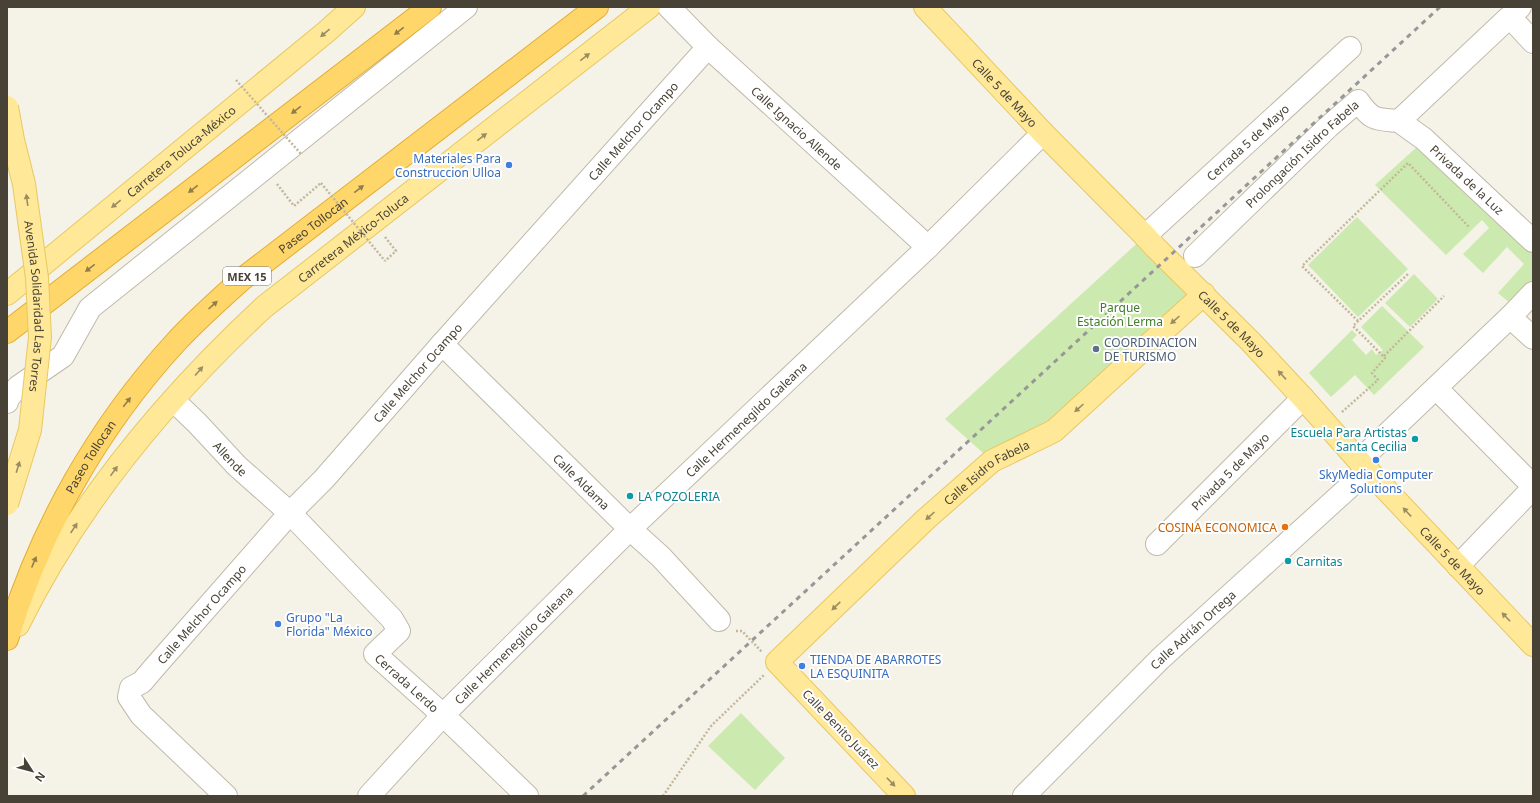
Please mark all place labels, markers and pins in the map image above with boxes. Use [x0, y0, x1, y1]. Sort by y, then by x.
place label: Materiales Para Construccion Ulloa [395, 150, 501, 181]
marker: Materiales Para Construccion Ulloa [504, 160, 514, 170]
place label: COORDINACION DE TURISMO [1104, 334, 1197, 365]
marker: COORDINACION DE TURISMO [1091, 344, 1101, 354]
place label: Escuela Para Artistas Santa Cecilia [1291, 424, 1407, 455]
marker: Escuela Para Artistas Santa Cecilia [1410, 434, 1420, 444]
marker: SkyMedia Computer Solutions [1371, 455, 1381, 465]
place label: SkyMedia Computer Solutions [1319, 466, 1433, 497]
place label: LA POZOLERIA [638, 488, 720, 505]
marker: LA POZOLERIA [625, 491, 635, 501]
place label: COSINA ECONOMICA [1158, 519, 1277, 536]
marker: COSINA ECONOMICA [1280, 522, 1290, 532]
place label: Carnitas [1296, 553, 1343, 570]
marker: Carnitas [1283, 556, 1293, 566]
place label: Grupo "La Florida" México [286, 609, 373, 640]
marker: Grupo "La Florida" México [273, 619, 283, 629]
place label: TIENDA DE ABARROTES LA ESQUINITA [810, 651, 942, 682]
marker: TIENDA DE ABARROTES LA ESQUINITA [797, 661, 807, 671]

